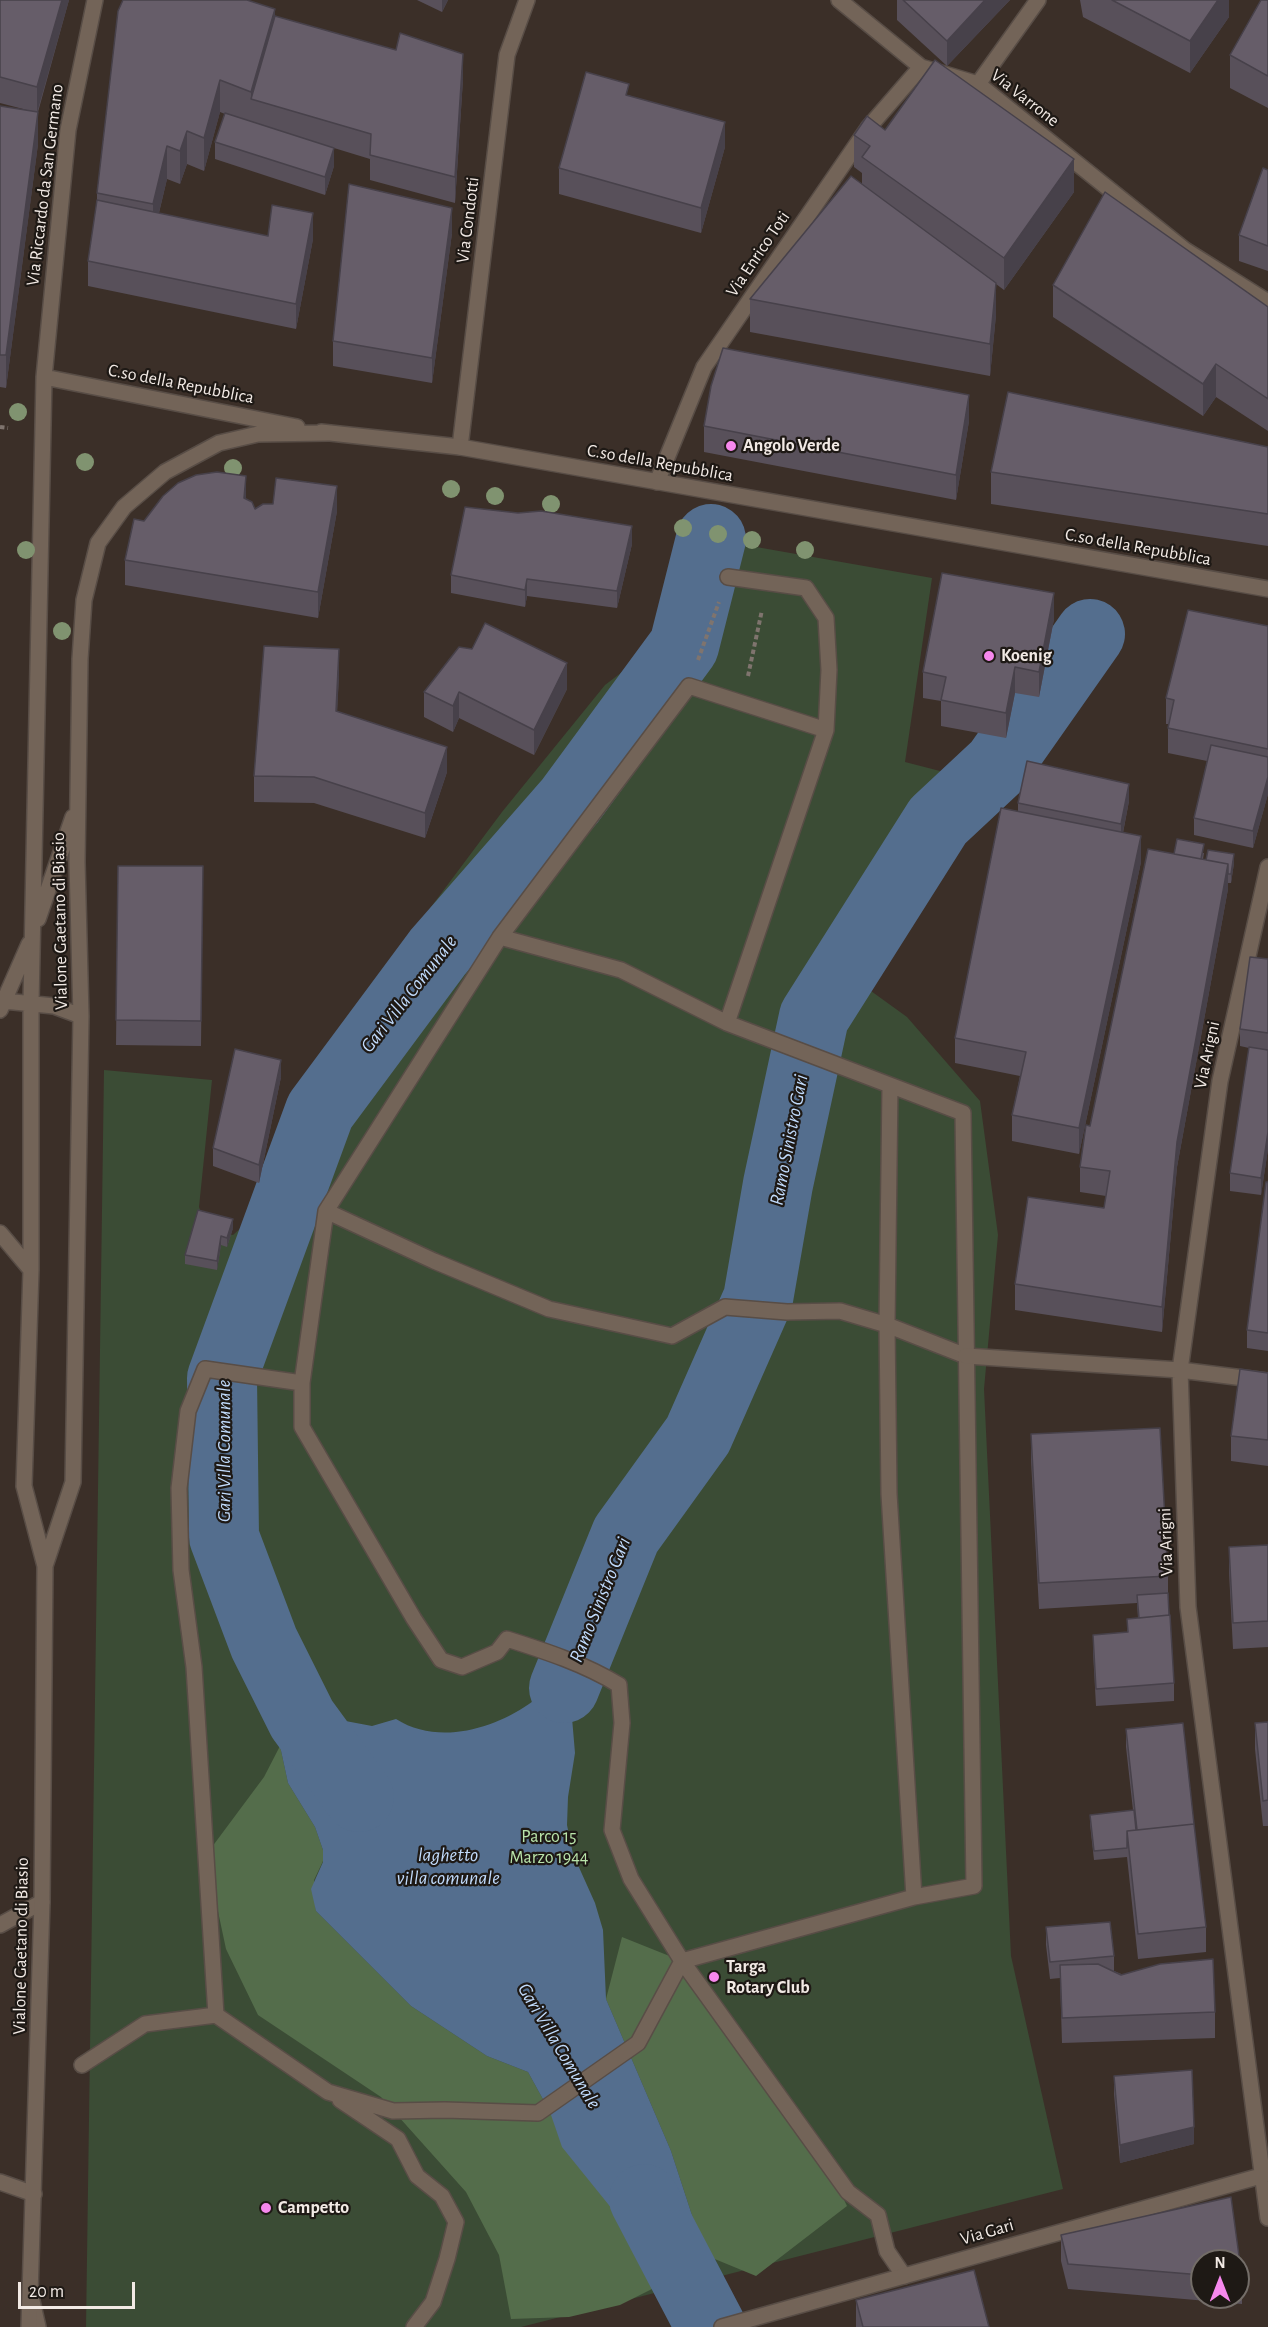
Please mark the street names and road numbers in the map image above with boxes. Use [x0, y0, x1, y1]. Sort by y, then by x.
street label: Via Varrone [986, 65, 1064, 131]
street label: Via Riccardo da San Germano [22, 83, 68, 287]
street label: Via Condotti [452, 176, 484, 264]
street label: Via Enrico Toti [721, 207, 795, 301]
street label: C.so della Repubblica [106, 359, 256, 409]
street label: C.so della Repubblica [585, 440, 735, 486]
street label: C.so della Repubblica [1063, 524, 1213, 570]
street label: Vialone Gaetano di Biasio [48, 832, 72, 1010]
street label: Via Arigni [1189, 1019, 1225, 1091]
street label: Via Arigni [1154, 1507, 1178, 1577]
street label: Vialone Gaetano di Biasio [9, 1857, 33, 2035]
street label: Via Gari [958, 2214, 1016, 2250]

